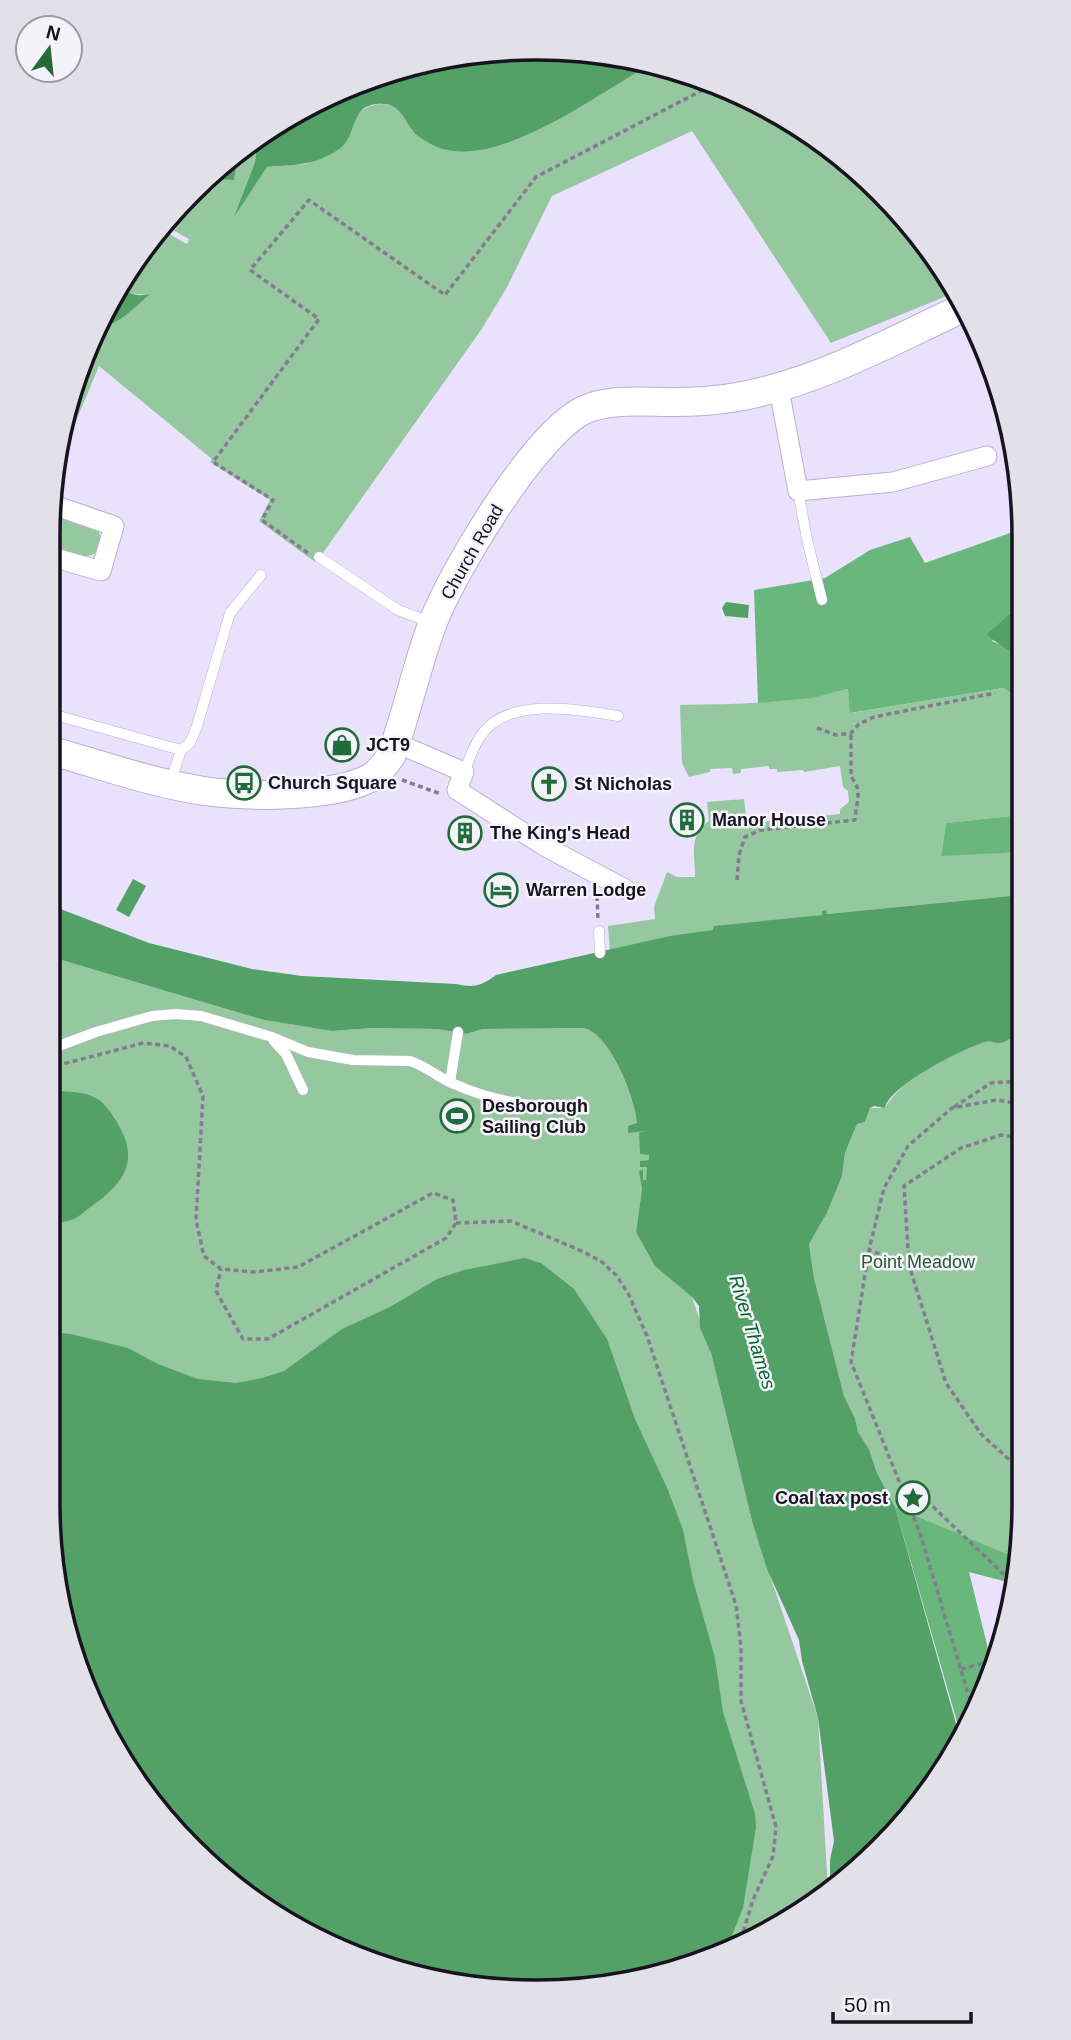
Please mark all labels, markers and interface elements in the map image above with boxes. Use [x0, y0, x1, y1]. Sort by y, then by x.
north arrow [14, 14, 84, 84]
text: N [44, 21, 63, 45]
street label: Church Road [437, 501, 507, 603]
shop icon: JCT9 [323, 726, 361, 764]
place label: JCT9 [366, 735, 410, 755]
bus stop icon: Church Square [225, 764, 263, 802]
church icon: St Nicholas [530, 765, 568, 803]
place label: Church Square [268, 773, 397, 793]
place label: St Nicholas [574, 774, 672, 794]
building icon: Manor House [668, 801, 706, 839]
place label: Manor House [712, 810, 826, 830]
building icon: The King's Head [446, 814, 484, 852]
place label: The King's Head [490, 823, 630, 843]
hotel icon: Warren Lodge [482, 871, 520, 909]
place label: Warren Lodge [526, 880, 646, 900]
place label: Desborough Sailing Club [482, 1096, 588, 1137]
sports icon: Desborough Sailing Club [438, 1097, 476, 1135]
park label: Point Meadow [861, 1252, 976, 1272]
water label: River Thames [725, 1273, 780, 1392]
place icon: Coal tax post [894, 1479, 932, 1517]
place label: Coal tax post [775, 1488, 888, 1508]
scale bar [833, 1980, 971, 2024]
text: 50 m [844, 1993, 891, 2016]

